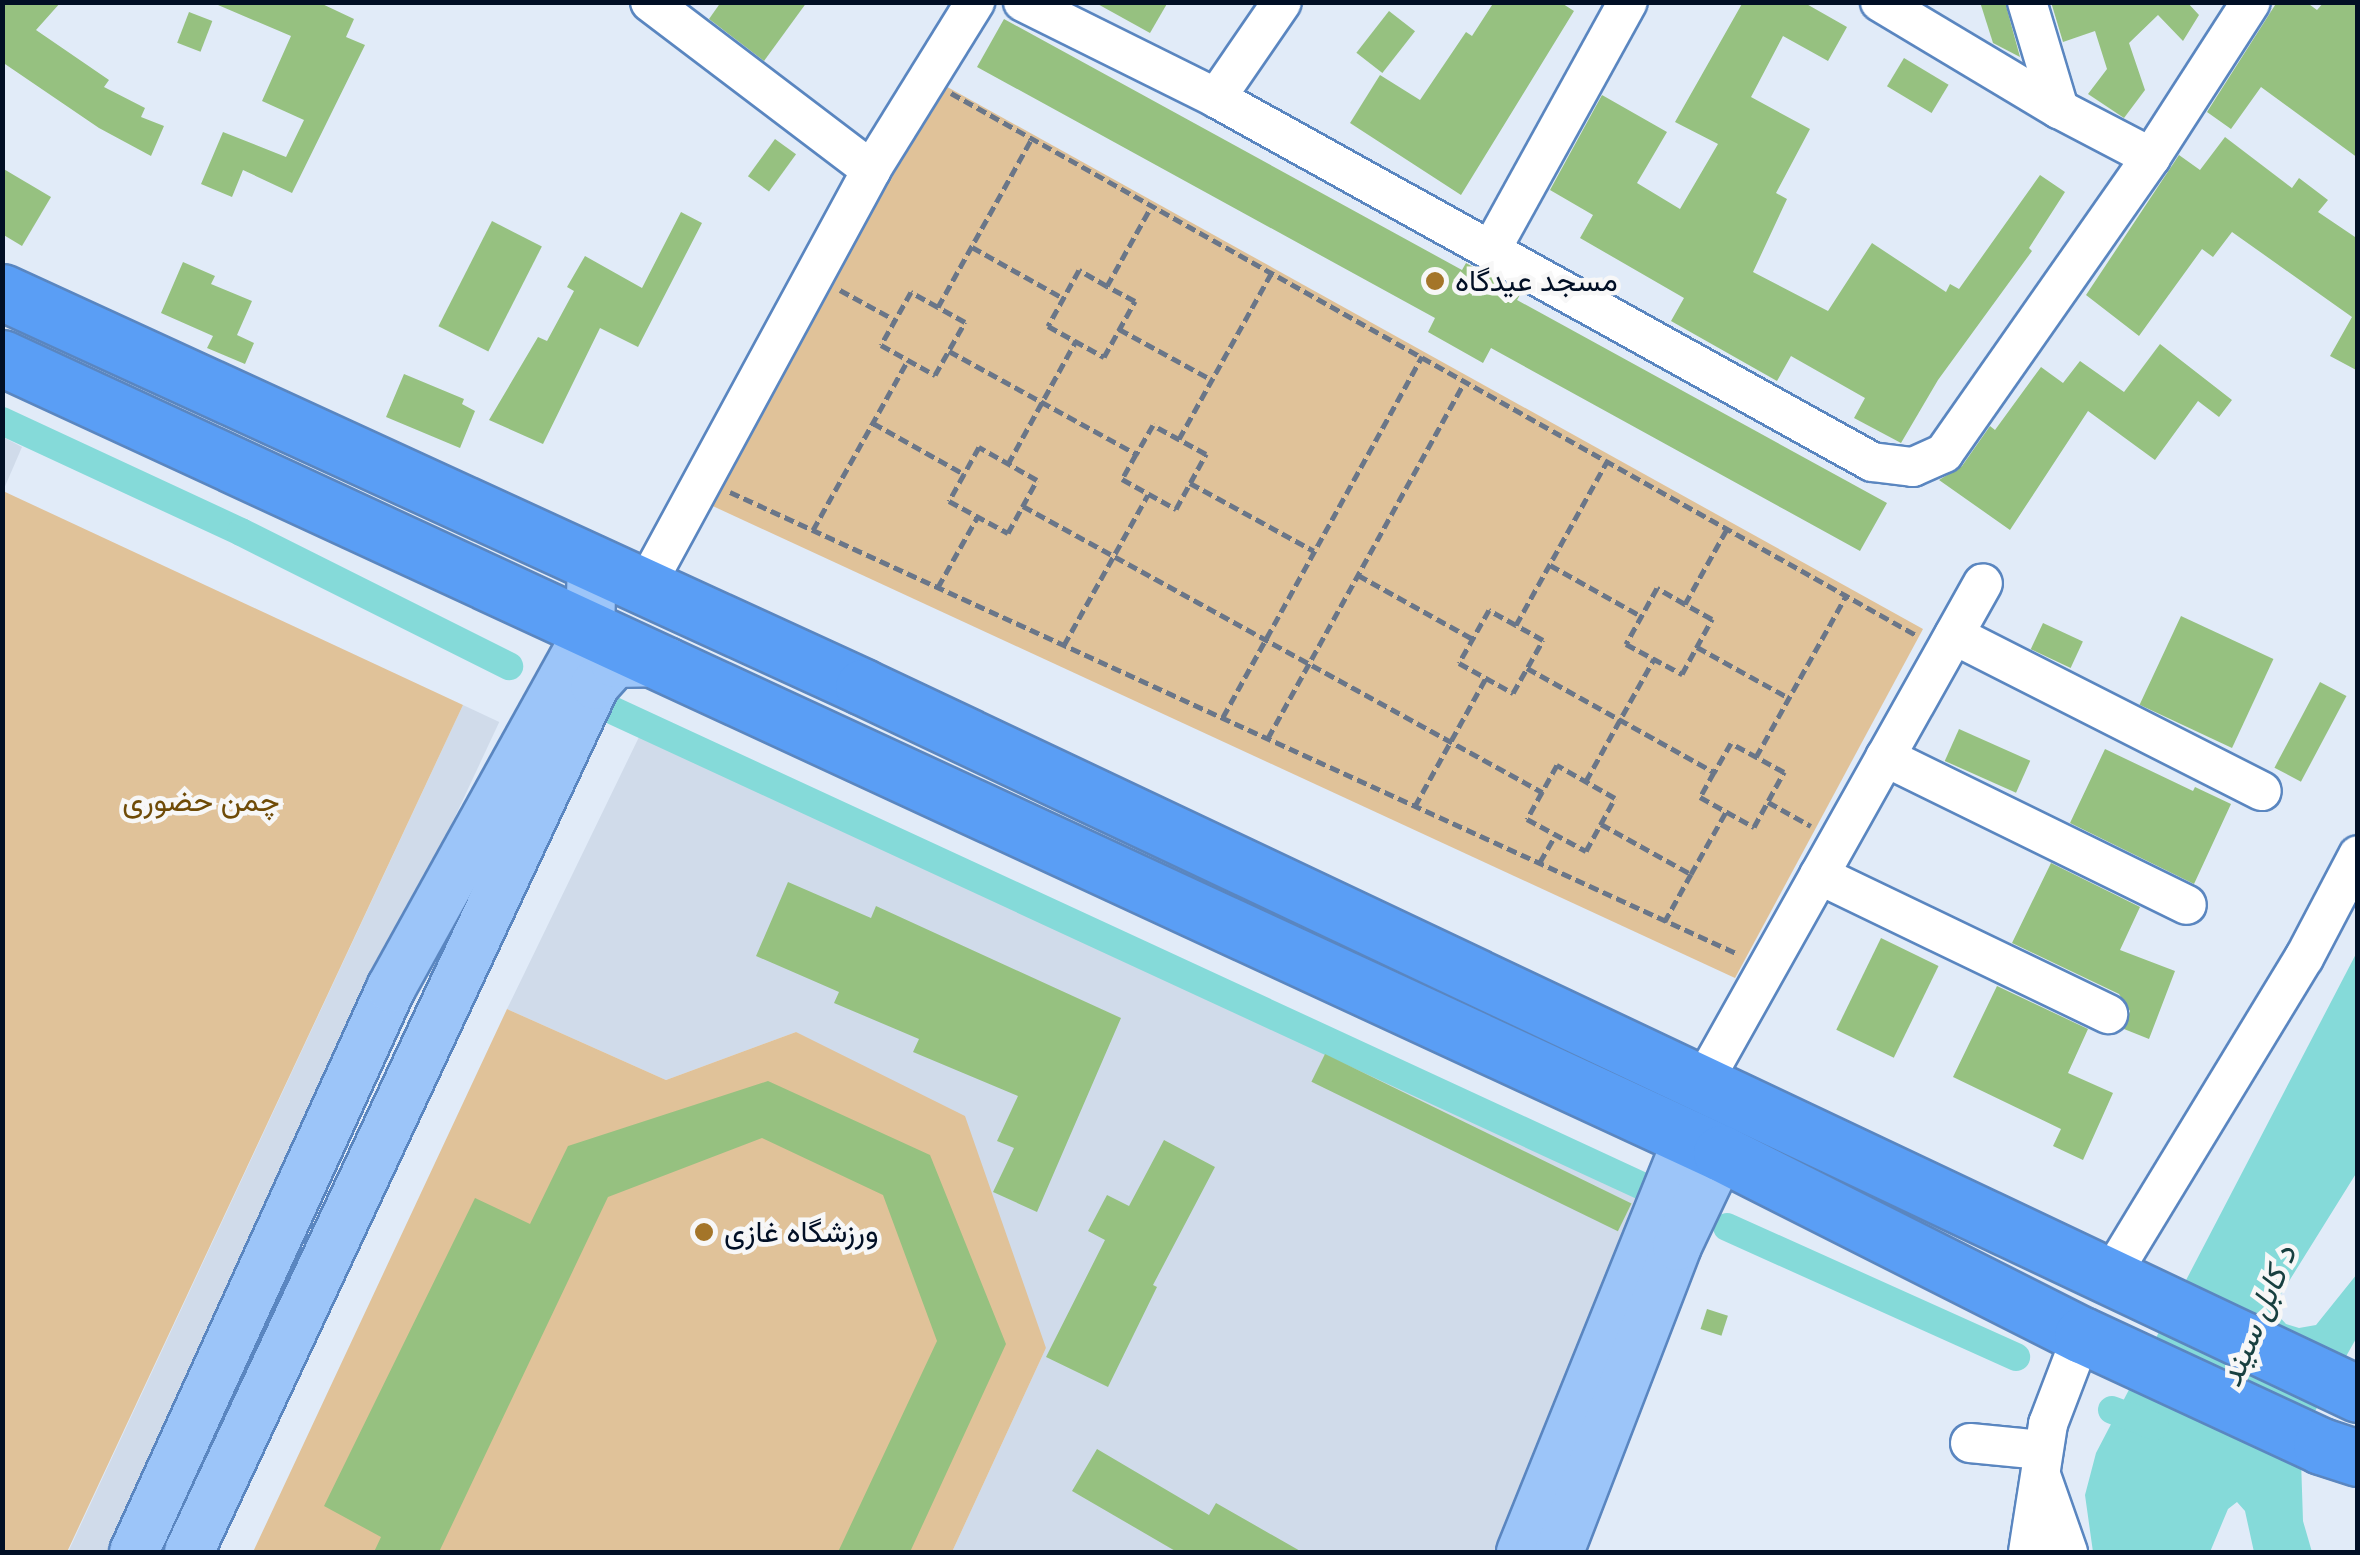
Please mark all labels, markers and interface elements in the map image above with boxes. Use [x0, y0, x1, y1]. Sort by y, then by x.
place label: مسجد عیدگاه [1455, 263, 1618, 299]
marker: مسجد عیدگاه [1424, 270, 1446, 292]
park label: چمن حضوری [122, 783, 280, 819]
place label: ورزشگاه غازی [724, 1214, 878, 1250]
marker: ورزشگاه غازی [693, 1221, 715, 1243]
water label: د کابل سيند [2211, 1240, 2305, 1392]

